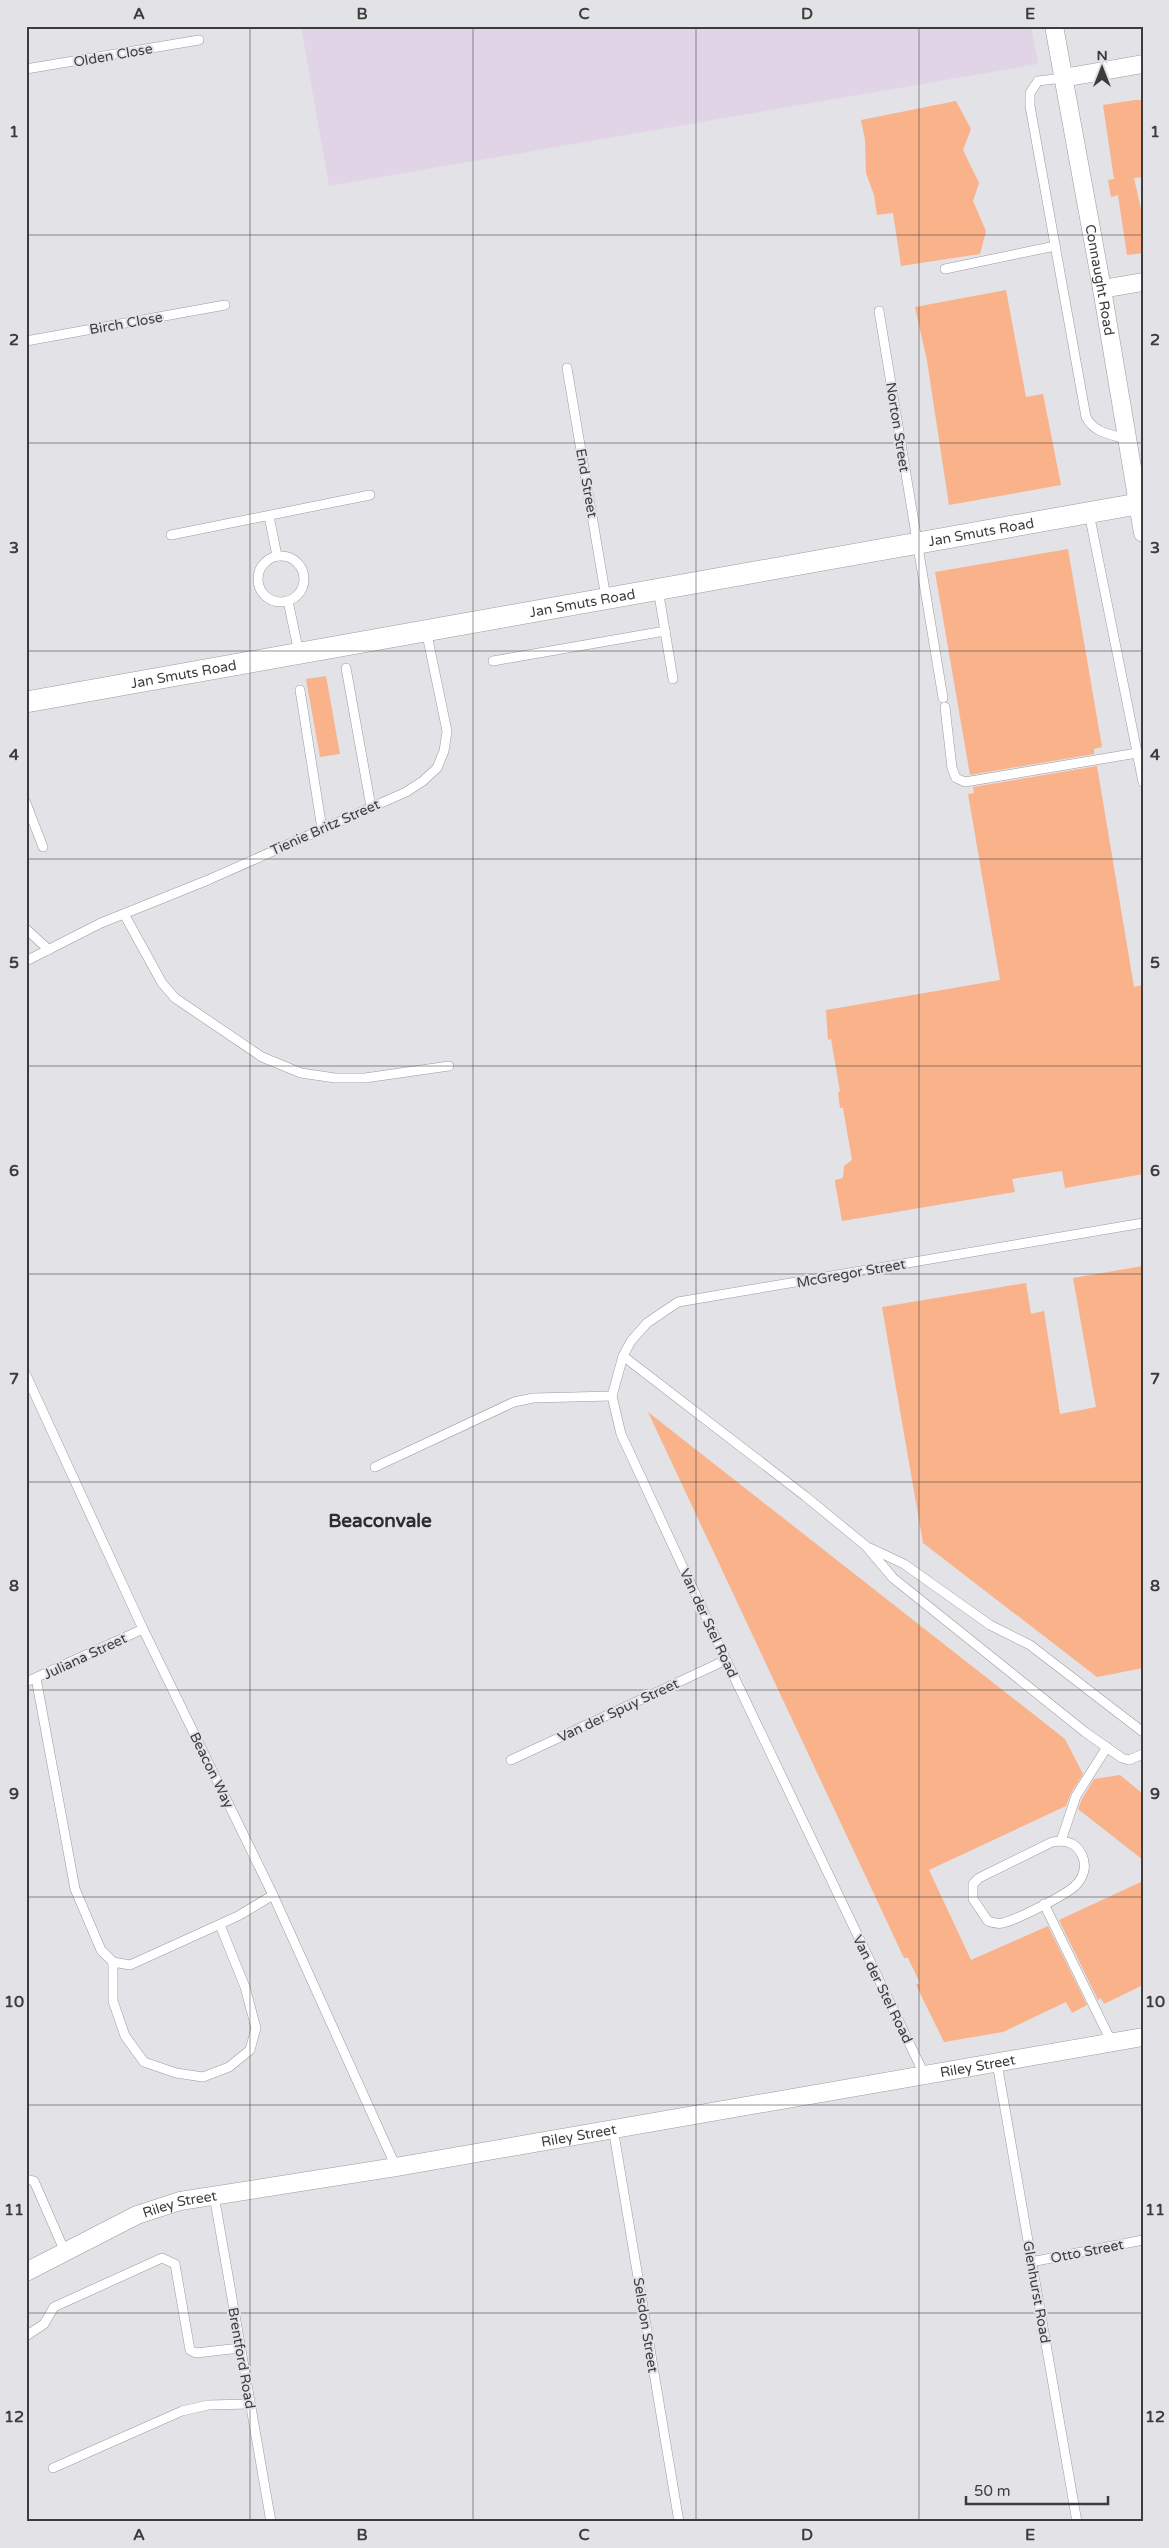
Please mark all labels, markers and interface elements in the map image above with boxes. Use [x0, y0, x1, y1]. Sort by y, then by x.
text: A [133, 4, 145, 24]
text: B [356, 4, 368, 24]
text: C [578, 4, 590, 24]
text: D [801, 4, 813, 24]
text: E [1025, 4, 1035, 24]
street label: Olden Close [72, 40, 154, 71]
north arrow [1076, 42, 1126, 92]
text: N [1096, 47, 1108, 64]
text: 1 [9, 122, 19, 142]
text: 1 [1150, 122, 1160, 142]
street label: Connaught Road [1081, 223, 1118, 337]
street label: Birch Close [88, 309, 164, 338]
text: 2 [9, 330, 19, 350]
text: 2 [1150, 330, 1160, 350]
street label: Norton Street [882, 381, 913, 474]
street label: End Street [572, 447, 601, 520]
street label: Jan Smuts Road [927, 515, 1035, 550]
text: 3 [9, 538, 19, 558]
text: 3 [1150, 538, 1160, 558]
street label: Jan Smuts Road [528, 586, 637, 621]
street label: Jan Smuts Road [129, 657, 238, 692]
text: 4 [9, 745, 19, 765]
text: 4 [1150, 745, 1160, 765]
street label: Tienie Britz Street [268, 795, 383, 859]
text: 5 [9, 953, 19, 973]
text: 5 [1150, 953, 1160, 973]
text: 6 [9, 1161, 19, 1181]
text: 6 [1150, 1161, 1160, 1181]
street label: McGregor Street [795, 1255, 908, 1291]
text: 7 [9, 1369, 19, 1389]
text: 7 [1150, 1369, 1160, 1389]
district label: Beaconvale [328, 1510, 432, 1532]
street label: Van der Stel Road [676, 1566, 741, 1681]
text: 8 [9, 1576, 19, 1596]
text: 8 [1150, 1576, 1160, 1596]
street label: Juliana Street [41, 1629, 130, 1683]
street label: Van der Spuy Street [555, 1675, 682, 1746]
street label: Beacon Way [186, 1729, 237, 1811]
text: 9 [9, 1784, 19, 1804]
text: 9 [1150, 1784, 1160, 1804]
street label: Van der Stel Road [849, 1932, 916, 2046]
text: 10 [4, 1992, 24, 2012]
text: 10 [1145, 1992, 1165, 2012]
street label: Riley Street [939, 2051, 1017, 2081]
street label: Riley Street [540, 2121, 618, 2151]
street label: Riley Street [140, 2187, 219, 2222]
text: 11 [4, 2200, 24, 2220]
text: 11 [1145, 2200, 1165, 2220]
street label: Otto Street [1049, 2236, 1126, 2267]
street label: Glenhurst Road [1019, 2240, 1054, 2345]
street label: Selsdon Street [630, 2276, 662, 2375]
street label: Brentford Road [224, 2306, 259, 2410]
text: 12 [4, 2407, 24, 2427]
text: 12 [1145, 2407, 1165, 2427]
scale bar [966, 2473, 1109, 2505]
text: 50 m [974, 2482, 1011, 2500]
text: A [133, 2525, 145, 2545]
text: B [356, 2525, 368, 2545]
text: C [578, 2525, 590, 2545]
text: D [801, 2525, 813, 2545]
text: E [1025, 2525, 1035, 2545]

